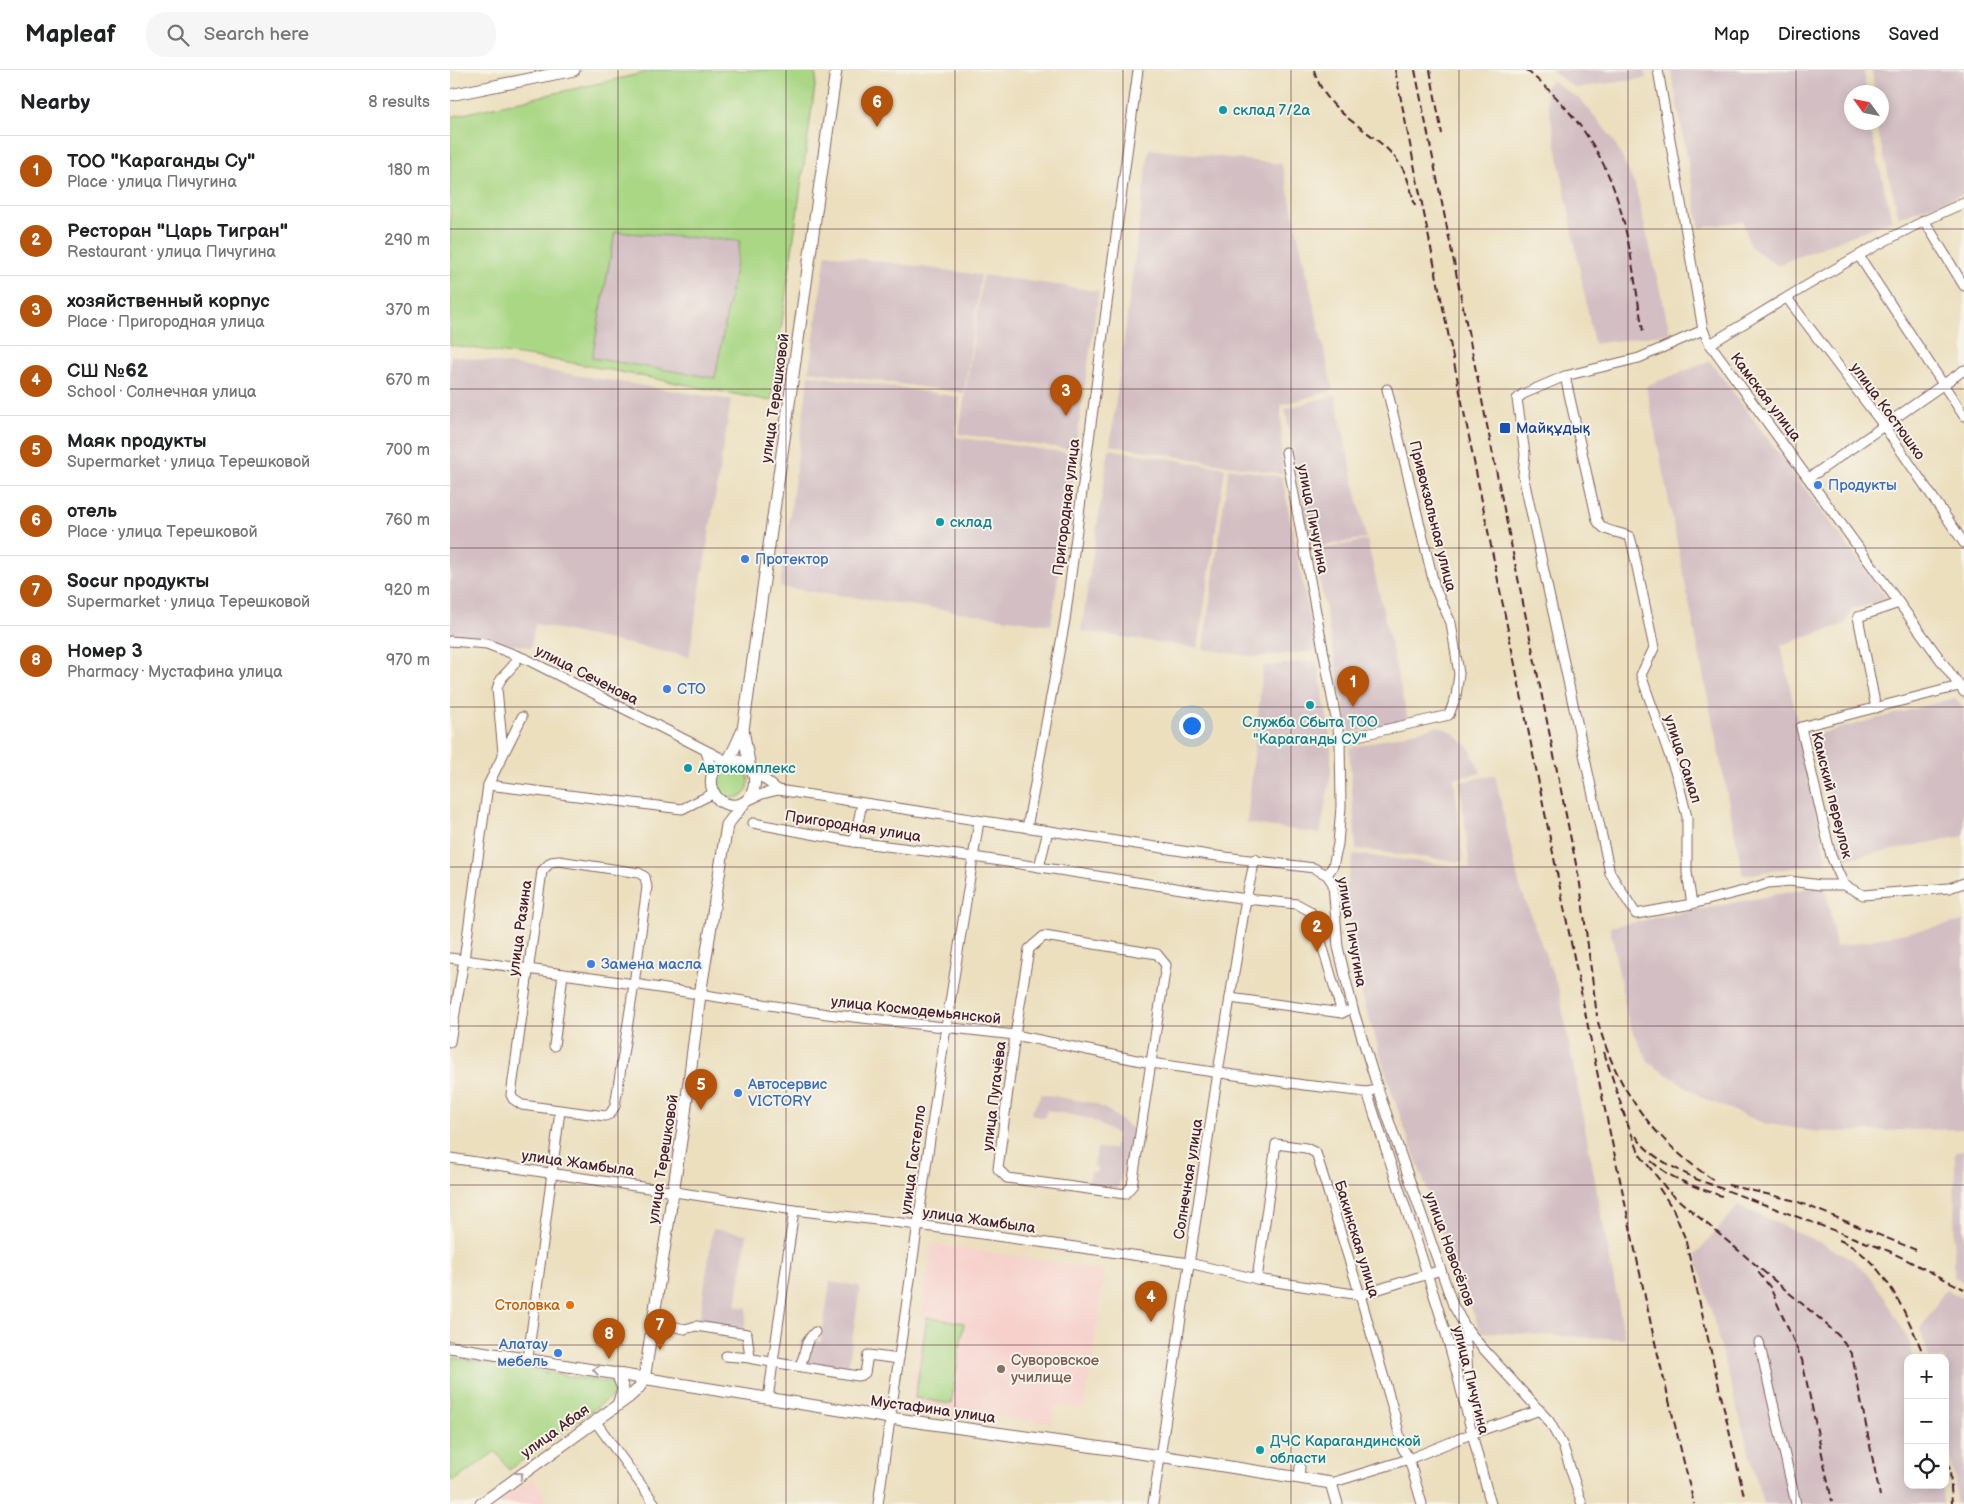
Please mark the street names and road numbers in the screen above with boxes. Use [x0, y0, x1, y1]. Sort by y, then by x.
street label: улица Терешковой [757, 332, 794, 464]
street label: Камская улица [1726, 349, 1805, 446]
street label: улица Костюшко [1846, 359, 1929, 464]
street label: Пригородная улица [1049, 437, 1084, 577]
street label: Привокзальная улица [1405, 439, 1461, 594]
street label: улица Пичугина [1293, 463, 1332, 576]
street label: улица Сеченова [532, 641, 642, 710]
street label: улица Самал [1659, 713, 1706, 806]
street label: Камский переулок [1807, 730, 1856, 860]
street label: Пригородная улица [783, 806, 922, 847]
street label: улица Пичугина [1332, 876, 1371, 989]
street label: улица Разина [504, 879, 537, 977]
street label: улица Космодемьянской [830, 992, 1002, 1029]
street label: улица Пугачёва [978, 1040, 1011, 1152]
street label: улица Терешковой [644, 1093, 683, 1225]
street label: улица Гастелло [896, 1104, 931, 1216]
street label: Солнечная улица [1170, 1117, 1207, 1241]
street label: улица Жамбыла [520, 1146, 636, 1181]
street label: Бакинская улица [1330, 1178, 1383, 1300]
street label: улица Новосёлов [1420, 1190, 1479, 1309]
street label: улица Жамбыла [921, 1203, 1037, 1238]
street label: улица Пичугина [1448, 1324, 1493, 1437]
street label: Мустафина улица [869, 1391, 997, 1428]
street label: улица Абая [517, 1400, 593, 1463]

